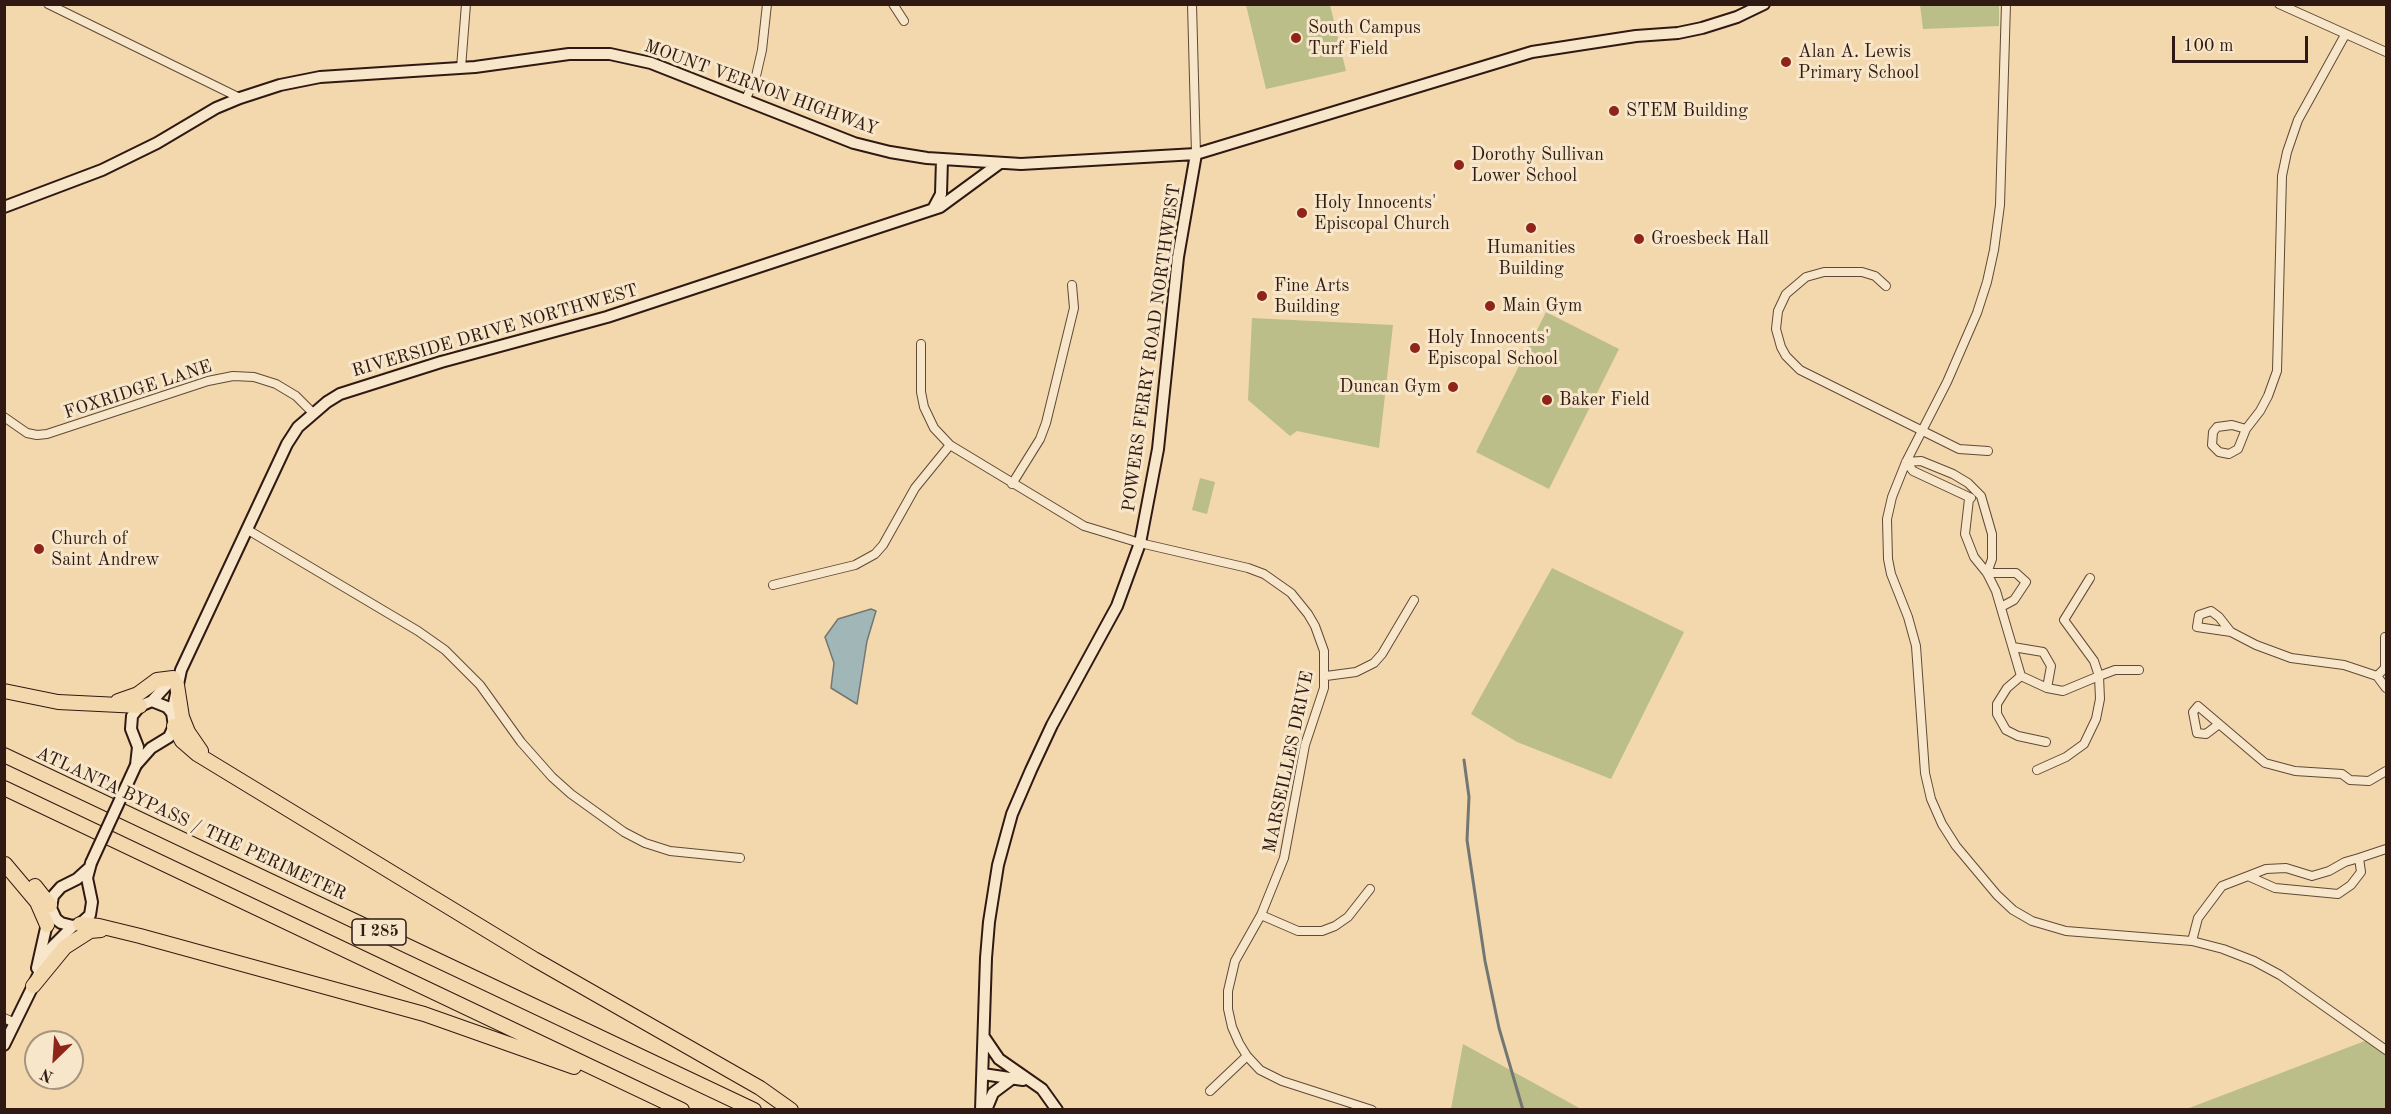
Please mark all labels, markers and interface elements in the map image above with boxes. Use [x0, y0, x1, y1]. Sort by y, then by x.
place label: South Campus Turf Field [1308, 17, 1421, 60]
scale bar [2175, 24, 2312, 62]
marker: South Campus Turf Field [1289, 31, 1303, 45]
street label: MOUNT VERNON HIGHWAY [641, 36, 881, 140]
text: 100 m [2183, 37, 2234, 55]
place label: Alan A. Lewis Primary School [1798, 41, 1919, 84]
marker: Alan A. Lewis Primary School [1779, 55, 1793, 69]
place label: STEM Building [1626, 100, 1748, 122]
marker: STEM Building [1607, 104, 1621, 118]
place label: Dorothy Sullivan Lower School [1471, 144, 1604, 186]
marker: Dorothy Sullivan Lower School [1452, 158, 1466, 172]
street label: POWERS FERRY ROAD NORTHWEST [1118, 183, 1186, 513]
place label: Holy Innocents' Episcopal Church [1314, 192, 1450, 234]
marker: Holy Innocents' Episcopal Church [1295, 206, 1309, 220]
marker: Humanities Building [1524, 221, 1538, 235]
place label: Groesbeck Hall [1651, 228, 1769, 250]
marker: Groesbeck Hall [1632, 232, 1646, 246]
place label: Humanities Building [1487, 237, 1575, 280]
place label: Fine Arts Building [1274, 275, 1349, 318]
street label: RIVERSIDE DRIVE NORTHWEST [350, 280, 640, 382]
marker: Fine Arts Building [1255, 289, 1269, 303]
place label: Main Gym [1502, 295, 1582, 317]
marker: Main Gym [1483, 299, 1497, 313]
place label: Holy Innocents' Episcopal School [1427, 327, 1558, 370]
marker: Holy Innocents' Episcopal School [1408, 341, 1422, 355]
street label: FOXRIDGE LANE [61, 356, 215, 424]
place label: Duncan Gym [1339, 376, 1441, 398]
marker: Duncan Gym [1446, 380, 1460, 394]
place label: Baker Field [1559, 389, 1650, 411]
marker: Baker Field [1540, 393, 1554, 407]
place label: Church of Saint Andrew [51, 528, 159, 570]
marker: Church of Saint Andrew [32, 542, 46, 556]
street label: MARSEILLES DRIVE [1259, 669, 1319, 855]
street label: ATLANTA BYPASS / THE PERIMETER [33, 742, 349, 906]
road number: I 285 [352, 919, 406, 945]
north arrow [24, 1030, 84, 1090]
text: N [38, 1065, 56, 1084]

